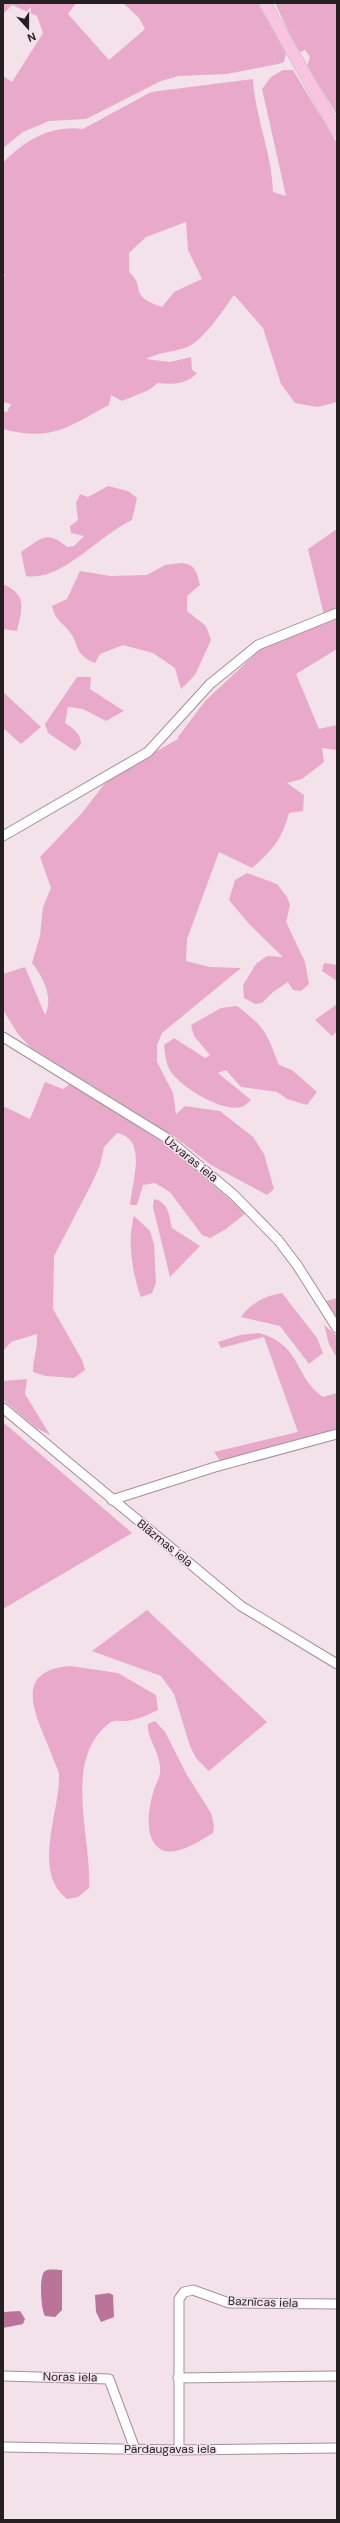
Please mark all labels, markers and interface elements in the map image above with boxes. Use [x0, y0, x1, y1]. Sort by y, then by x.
north arrow [8, 8, 48, 48]
text: N [25, 29, 38, 45]
street label: Uzvaras iela [161, 1132, 221, 1186]
street label: Blāzmas iela [134, 1516, 196, 1570]
street label: Baznīcas iela [228, 2293, 298, 2311]
street label: Noras iela [43, 2369, 97, 2385]
street label: Pārdaugavas iela [124, 2441, 216, 2457]

